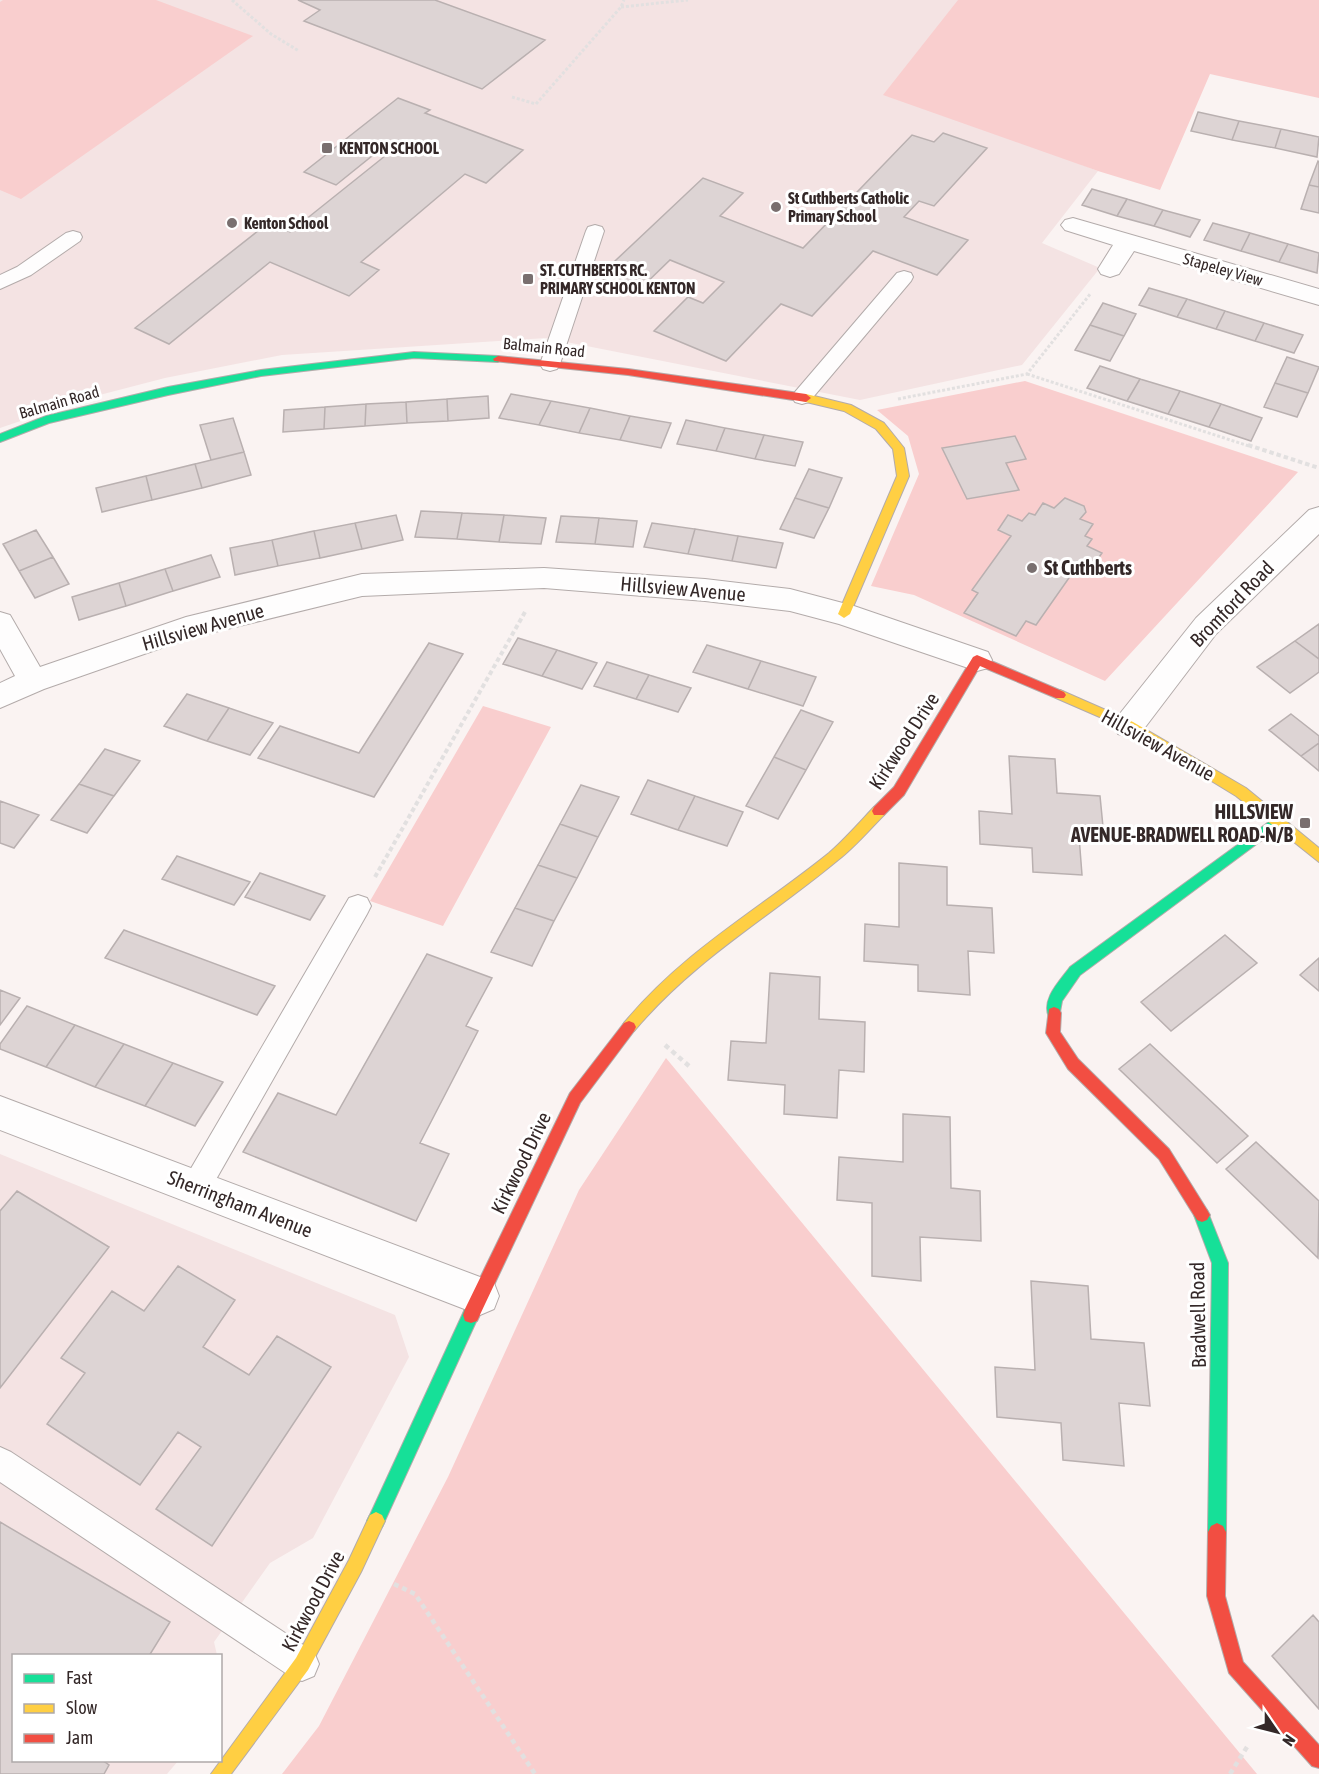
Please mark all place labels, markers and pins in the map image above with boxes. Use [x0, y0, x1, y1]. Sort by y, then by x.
place label: KENTON SCHOOL [339, 139, 440, 157]
marker: KENTON SCHOOL [320, 141, 334, 155]
place label: St Cuthberts Catholic Primary School [788, 189, 909, 225]
marker: St Cuthberts Catholic Primary School [769, 200, 783, 214]
place label: Kenton School [244, 214, 329, 232]
marker: Kenton School [225, 216, 239, 230]
place label: ST. CUTHBERTS RC. PRIMARY SCHOOL KENTON [540, 261, 696, 297]
marker: ST. CUTHBERTS RC. PRIMARY SCHOOL KENTON [521, 272, 535, 286]
place label: St Cuthberts [1044, 556, 1132, 579]
marker: St Cuthberts [1025, 561, 1039, 575]
place label: HILLSVIEW AVENUE-BRADWELL ROAD-N/B [1070, 800, 1294, 846]
marker: HILLSVIEW AVENUE-BRADWELL ROAD-N/B [1298, 816, 1312, 830]

